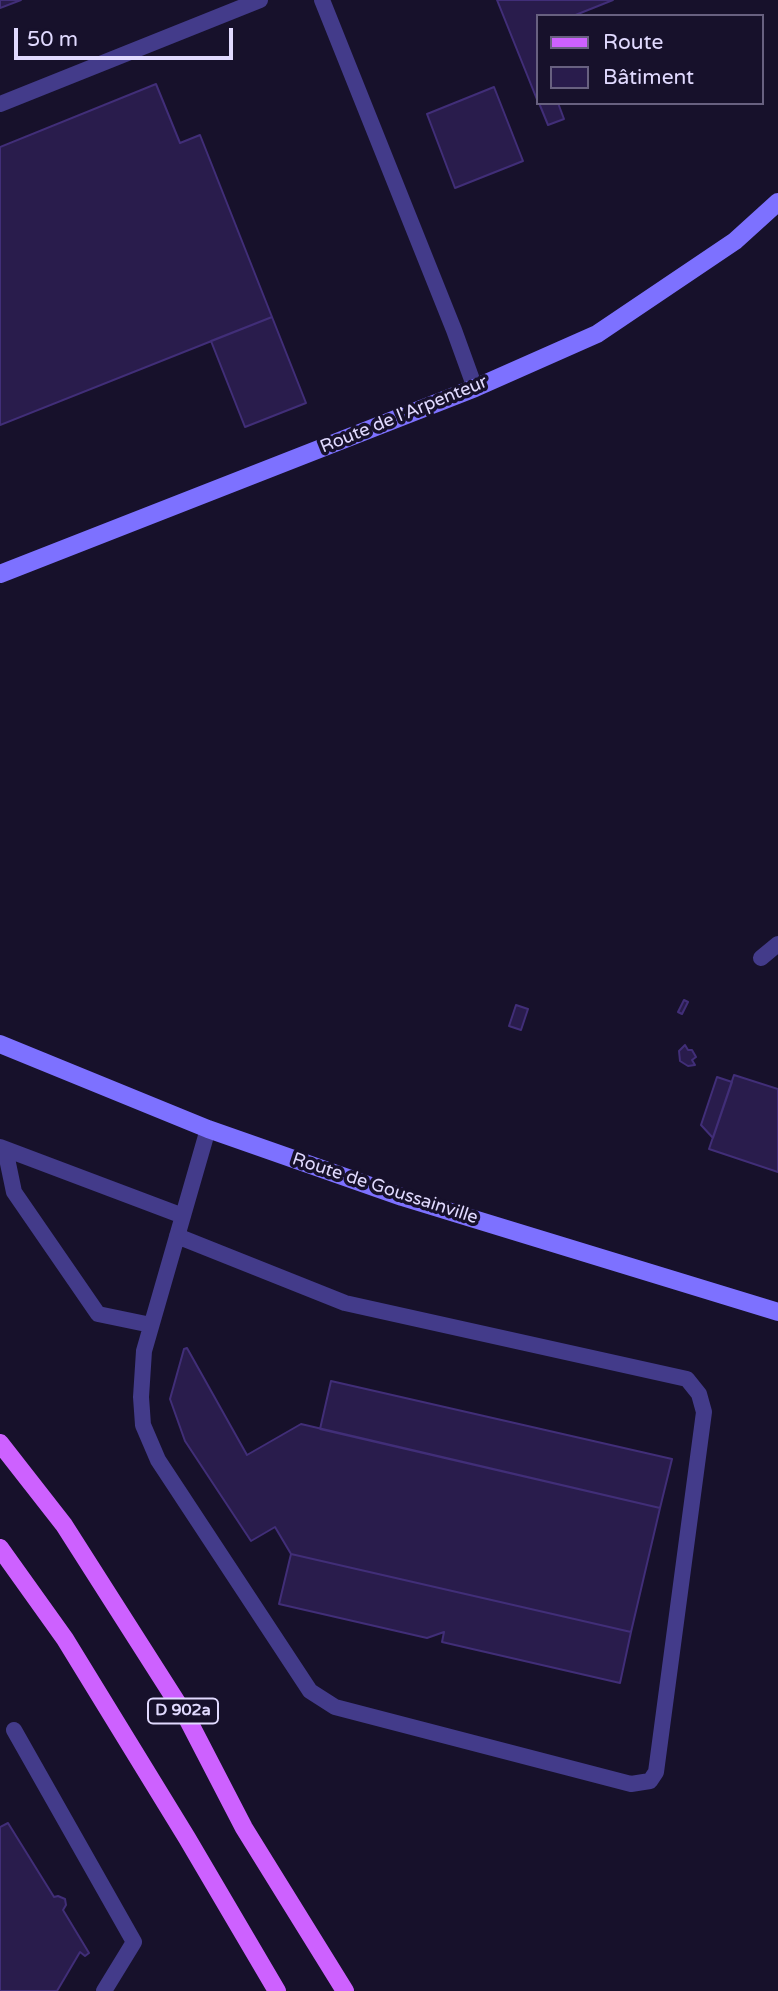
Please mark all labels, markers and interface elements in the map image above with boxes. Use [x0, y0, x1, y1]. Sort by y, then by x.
scale bar [18, 14, 236, 58]
legend [536, 14, 764, 105]
text: 50 m [27, 27, 78, 52]
text: Route [603, 30, 663, 55]
text: Bâtiment [603, 65, 694, 90]
street label: Route de l'Arpenteur [317, 372, 491, 458]
street label: Route de Goussainville [289, 1149, 481, 1229]
road number: D 902a [148, 1698, 218, 1723]

